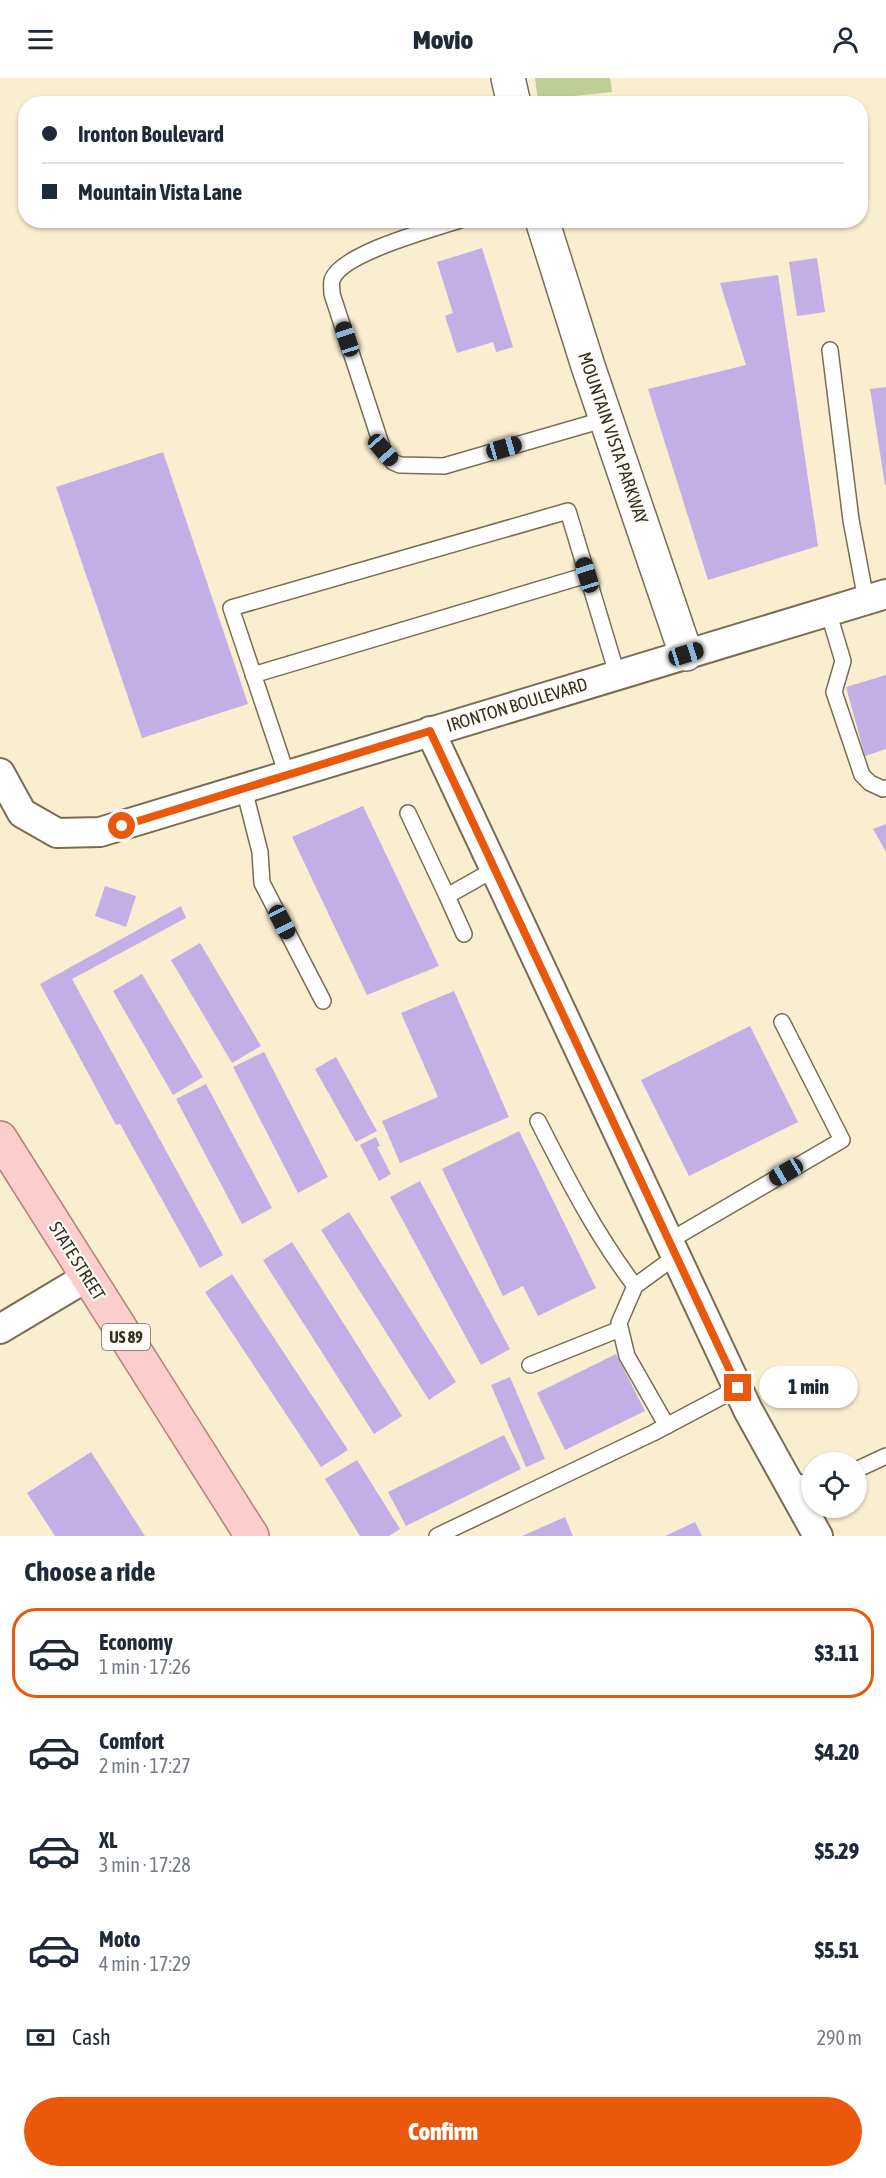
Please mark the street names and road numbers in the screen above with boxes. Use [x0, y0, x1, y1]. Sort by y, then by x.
street label: MOUNTAIN VISTA PARKWAY [574, 349, 653, 526]
street label: IRONTON BOULEVARD [444, 673, 590, 736]
street label: STATE STREET [45, 1218, 110, 1304]
road number: US 89 [102, 1324, 150, 1350]

